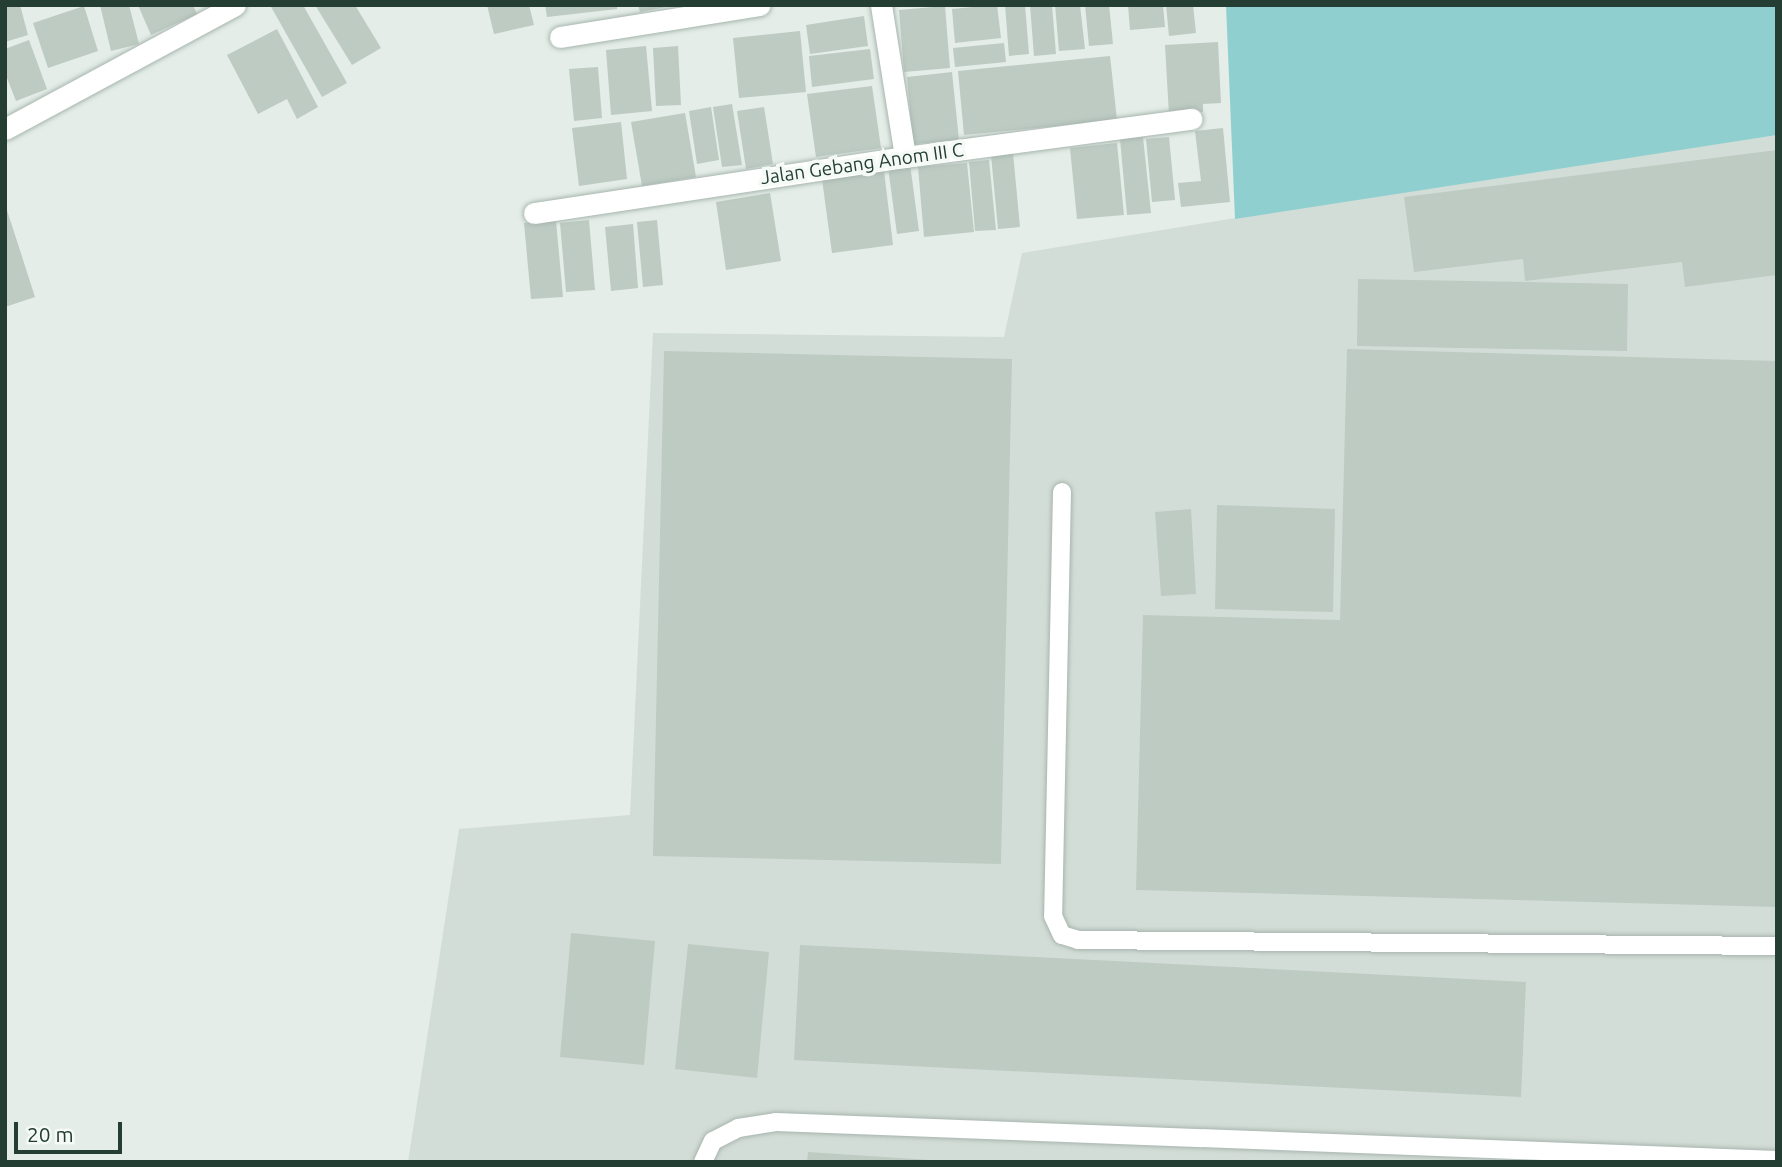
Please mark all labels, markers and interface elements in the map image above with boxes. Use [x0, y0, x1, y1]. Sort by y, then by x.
street label: Jalan Gebang Anom III C [759, 138, 965, 190]
scale bar [18, 1108, 126, 1152]
text: 20 m [27, 1122, 74, 1146]

